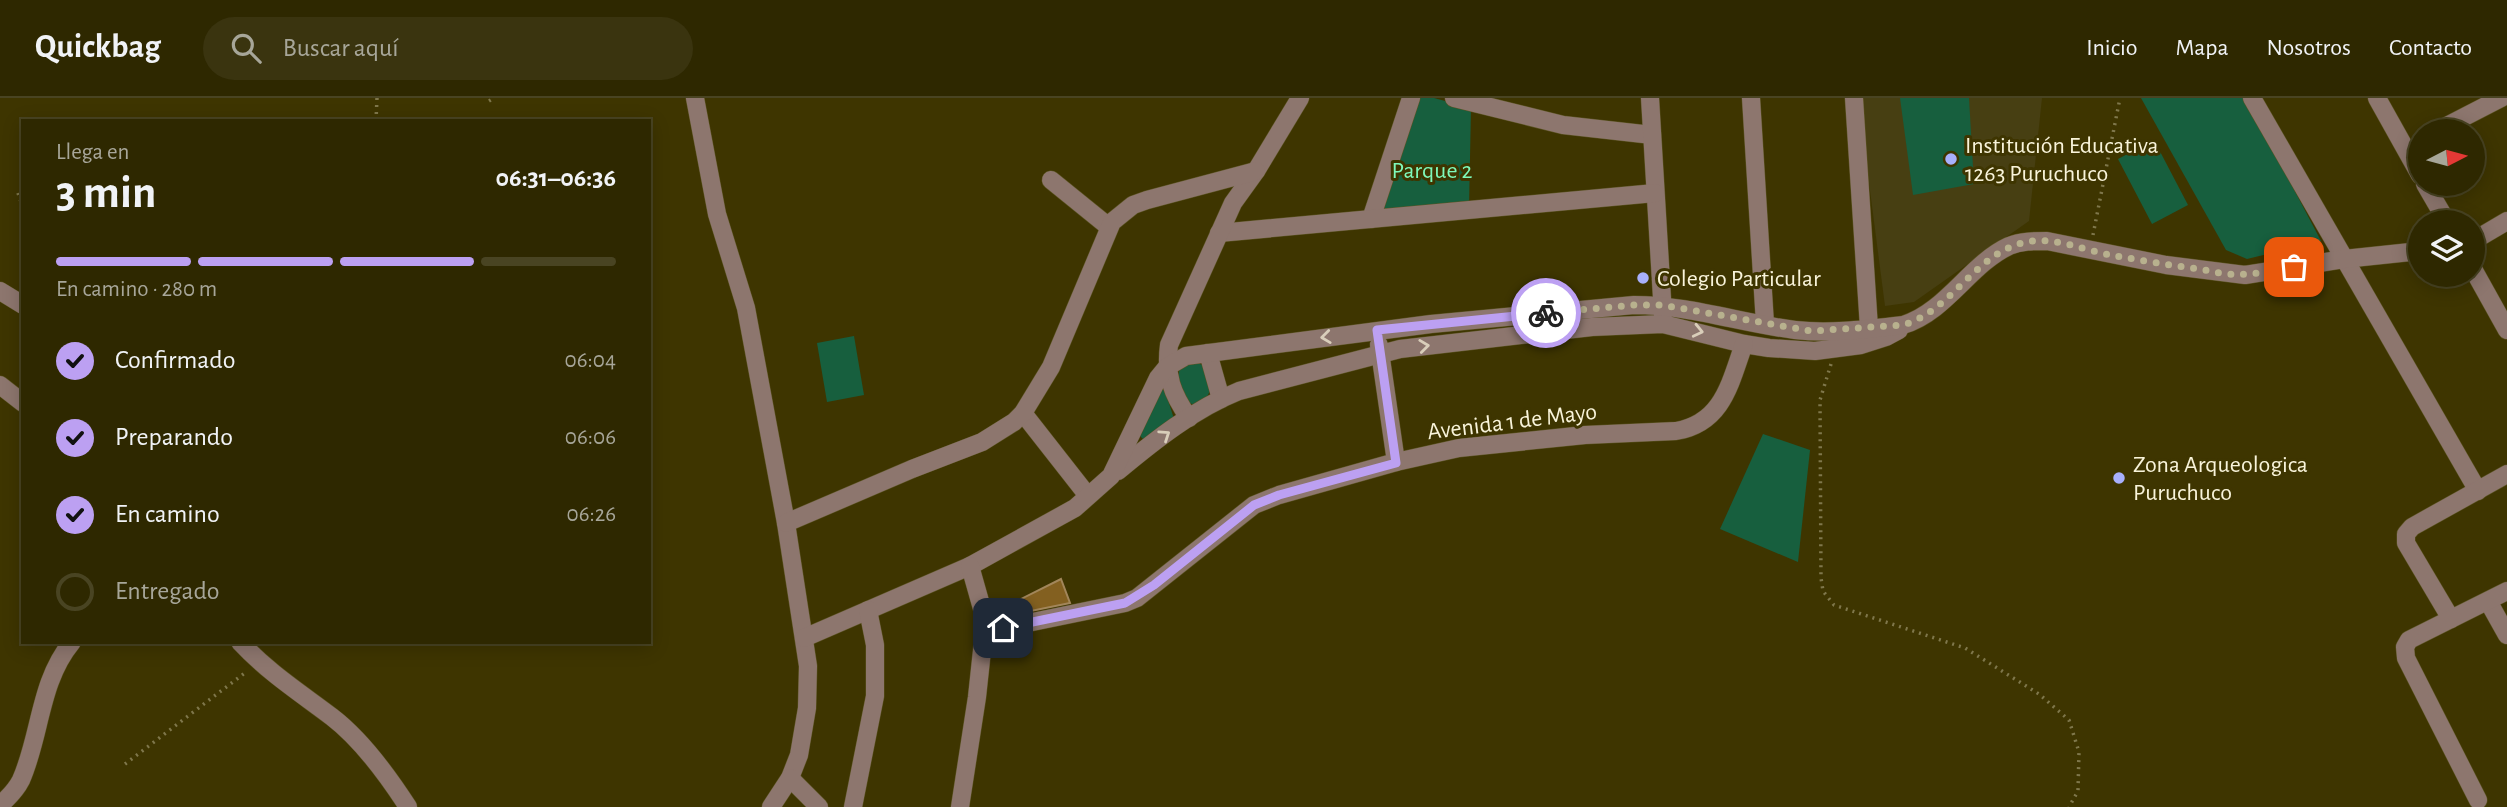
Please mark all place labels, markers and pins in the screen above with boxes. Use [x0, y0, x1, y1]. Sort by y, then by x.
place label: Institución Educativa 1263 Puruchuco [1965, 134, 2159, 186]
marker: Institución Educativa 1263 Puruchuco [1943, 151, 1959, 167]
pin [2264, 237, 2324, 297]
place label: Colegio Particular [1657, 267, 1821, 291]
marker: Colegio Particular [1635, 270, 1651, 286]
place label: Zona Arqueologica Puruchuco [2133, 453, 2308, 505]
marker: Zona Arqueologica Puruchuco [2111, 470, 2127, 486]
pin [973, 598, 1033, 658]

